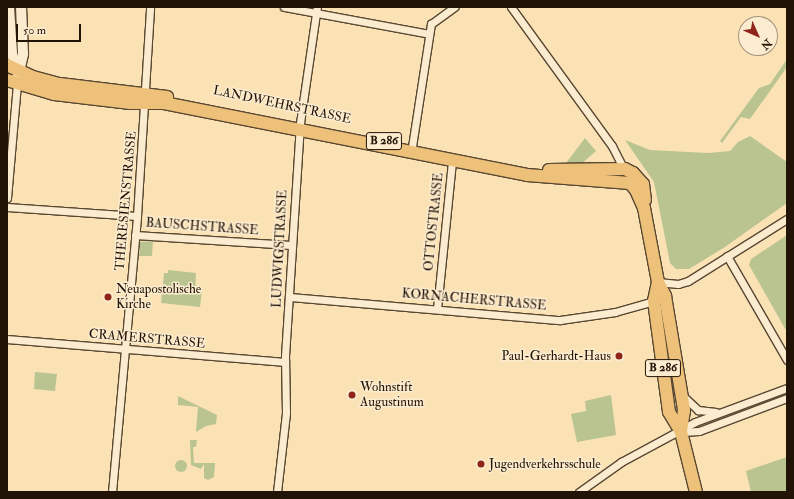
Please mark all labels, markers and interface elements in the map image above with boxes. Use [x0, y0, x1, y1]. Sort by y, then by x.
scale bar [18, 16, 83, 42]
north arrow [738, 16, 778, 56]
text: 50 m [23, 23, 46, 38]
text: N [758, 36, 774, 52]
street label: LANDWEHRSTRASSE [212, 83, 352, 127]
street label: THERESIENSTRASSE [112, 131, 140, 271]
road number: B 286 [365, 131, 403, 151]
street label: OTTOSTRASSE [421, 172, 447, 272]
street label: LUDWIGSTRASSE [269, 190, 291, 308]
street label: BAUSCHSTRASSE [145, 215, 259, 239]
place label: Neuapostolische Kirche [116, 282, 201, 313]
street label: KORNACHERSTRASSE [401, 286, 547, 314]
marker: Neuapostolische Kirche [103, 292, 113, 302]
street label: CRAMERSTRASSE [88, 326, 206, 352]
place label: Paul-Gerhardt-Haus [501, 348, 611, 364]
marker: Paul-Gerhardt-Haus [614, 351, 624, 361]
road number: B 286 [644, 358, 682, 378]
place label: Wohnstift Augustinum [360, 380, 424, 411]
marker: Wohnstift Augustinum [347, 390, 357, 400]
place label: Jugendverkehrsschule [489, 456, 601, 472]
marker: Jugendverkehrsschule [476, 459, 486, 469]

